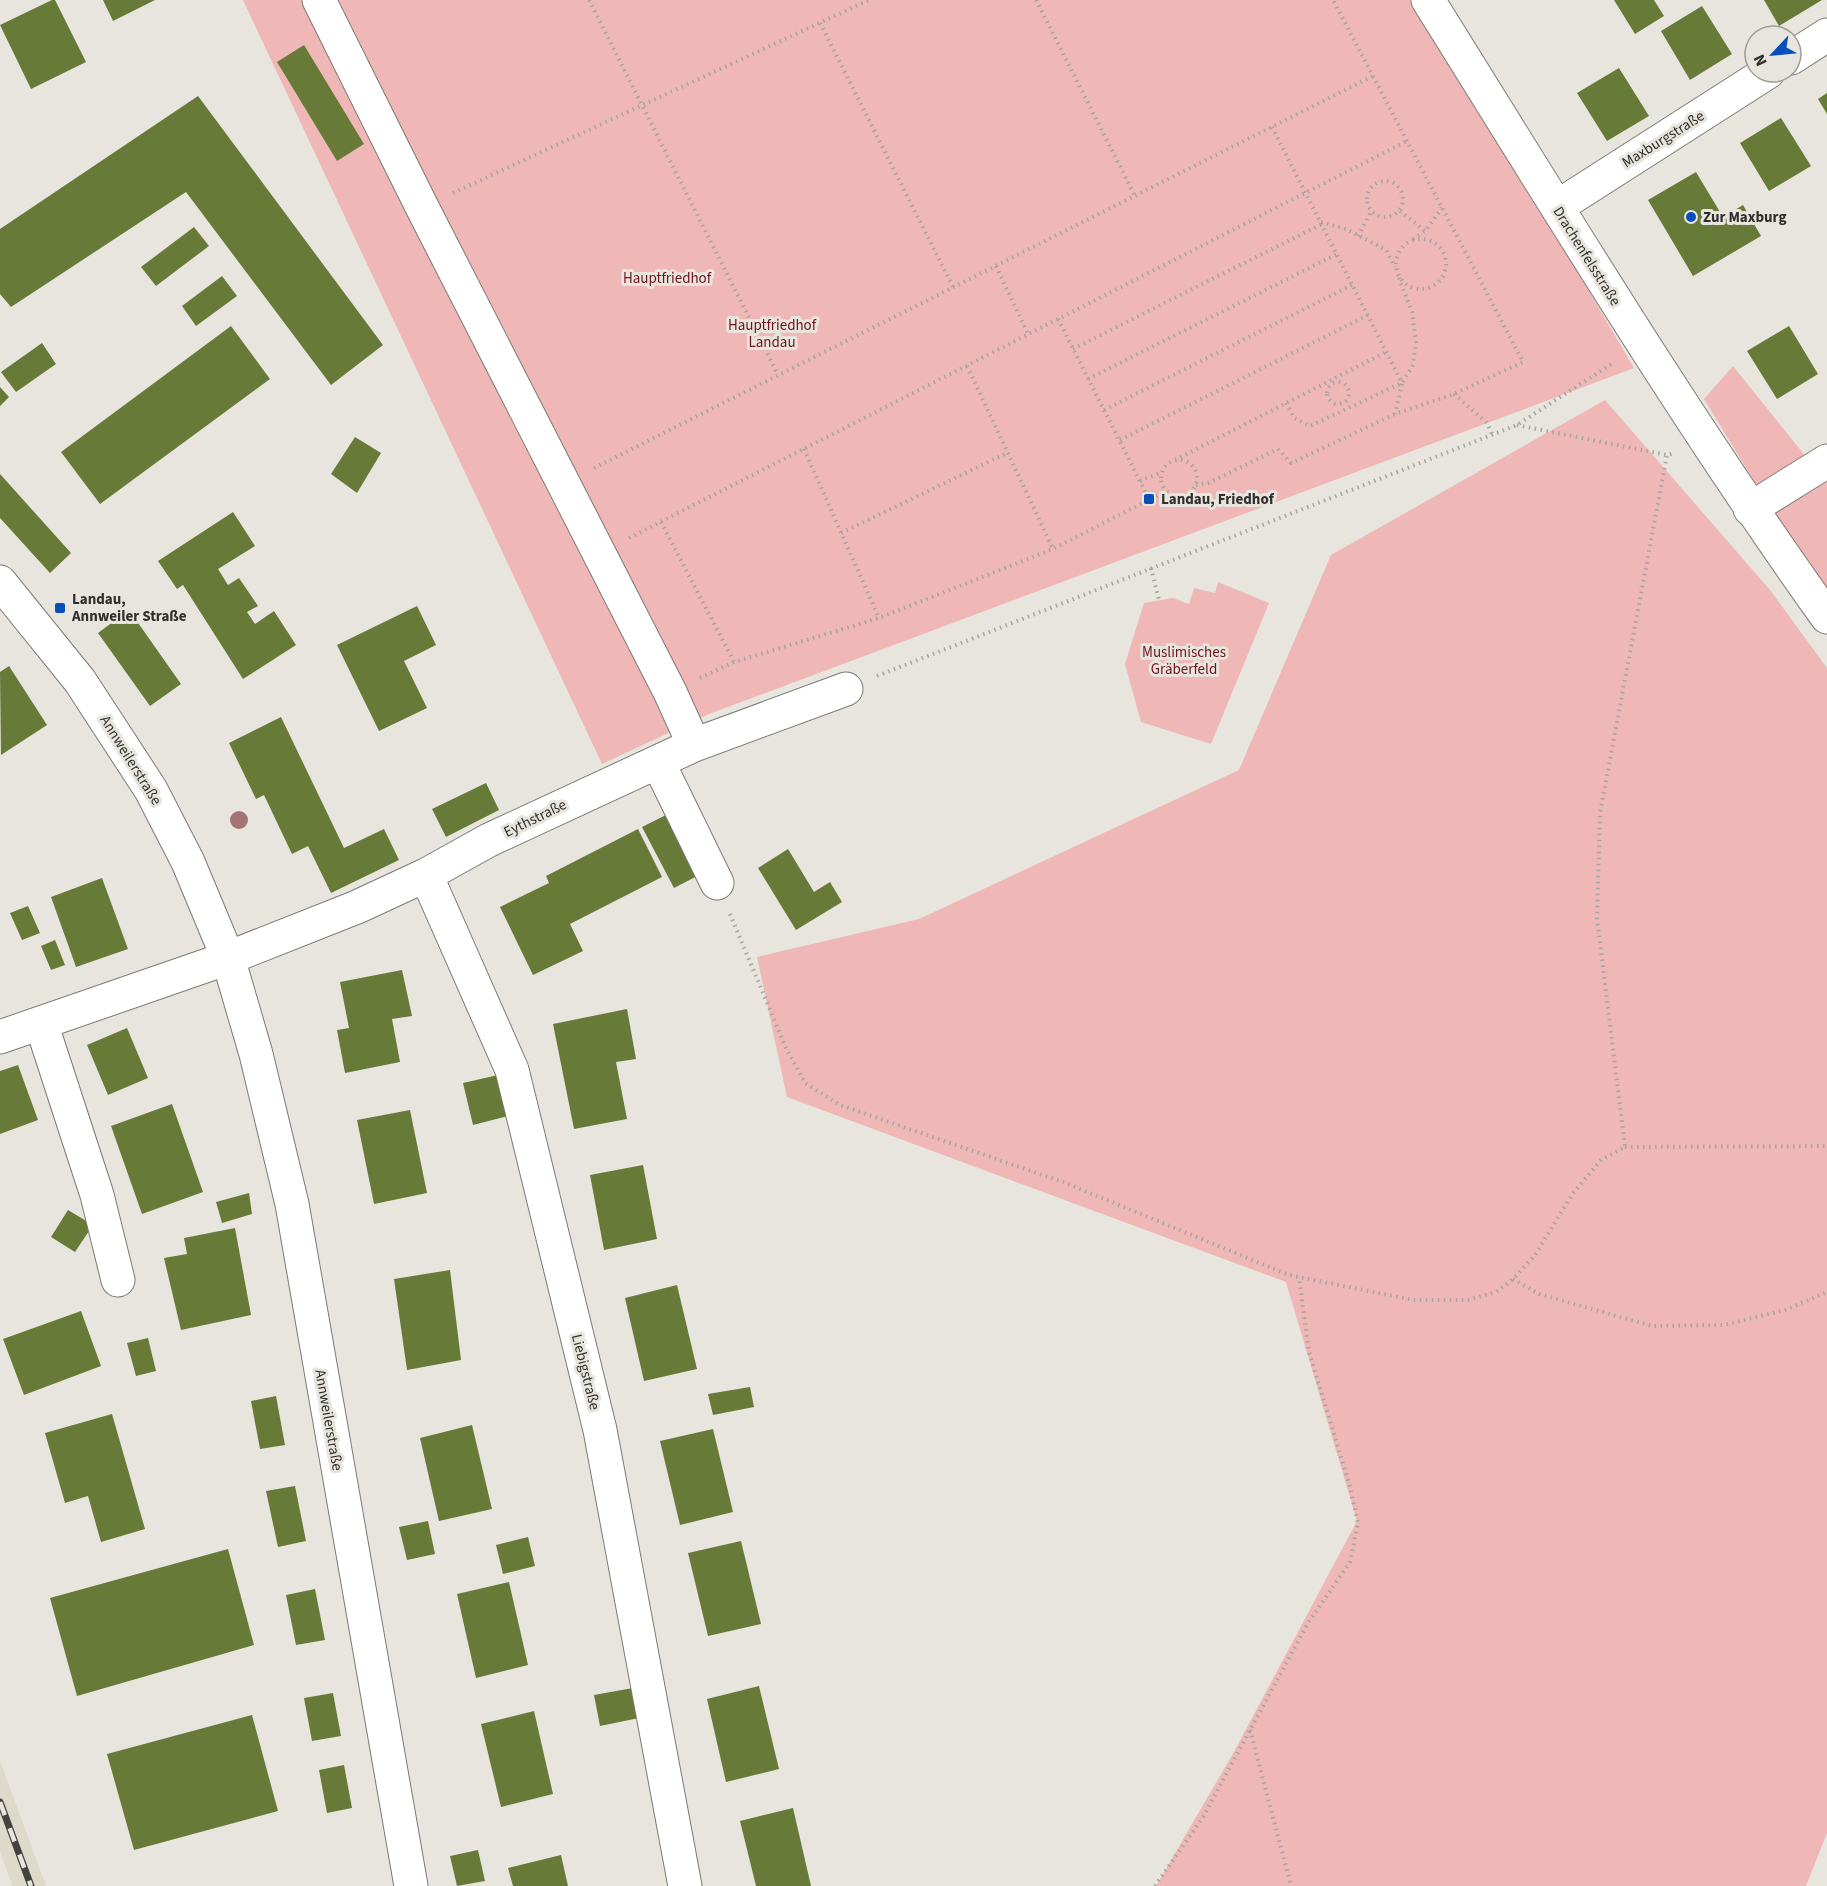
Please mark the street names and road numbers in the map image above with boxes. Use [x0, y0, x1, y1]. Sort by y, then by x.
street label: Maxburgstraße [1618, 106, 1709, 173]
street label: Drachenfelsstraße [1548, 203, 1626, 310]
street label: Annweilerstraße [95, 711, 167, 809]
street label: Eythstraße [500, 794, 570, 843]
street label: Liebigstraße [566, 1332, 605, 1412]
street label: Annweilerstraße [309, 1368, 348, 1472]

